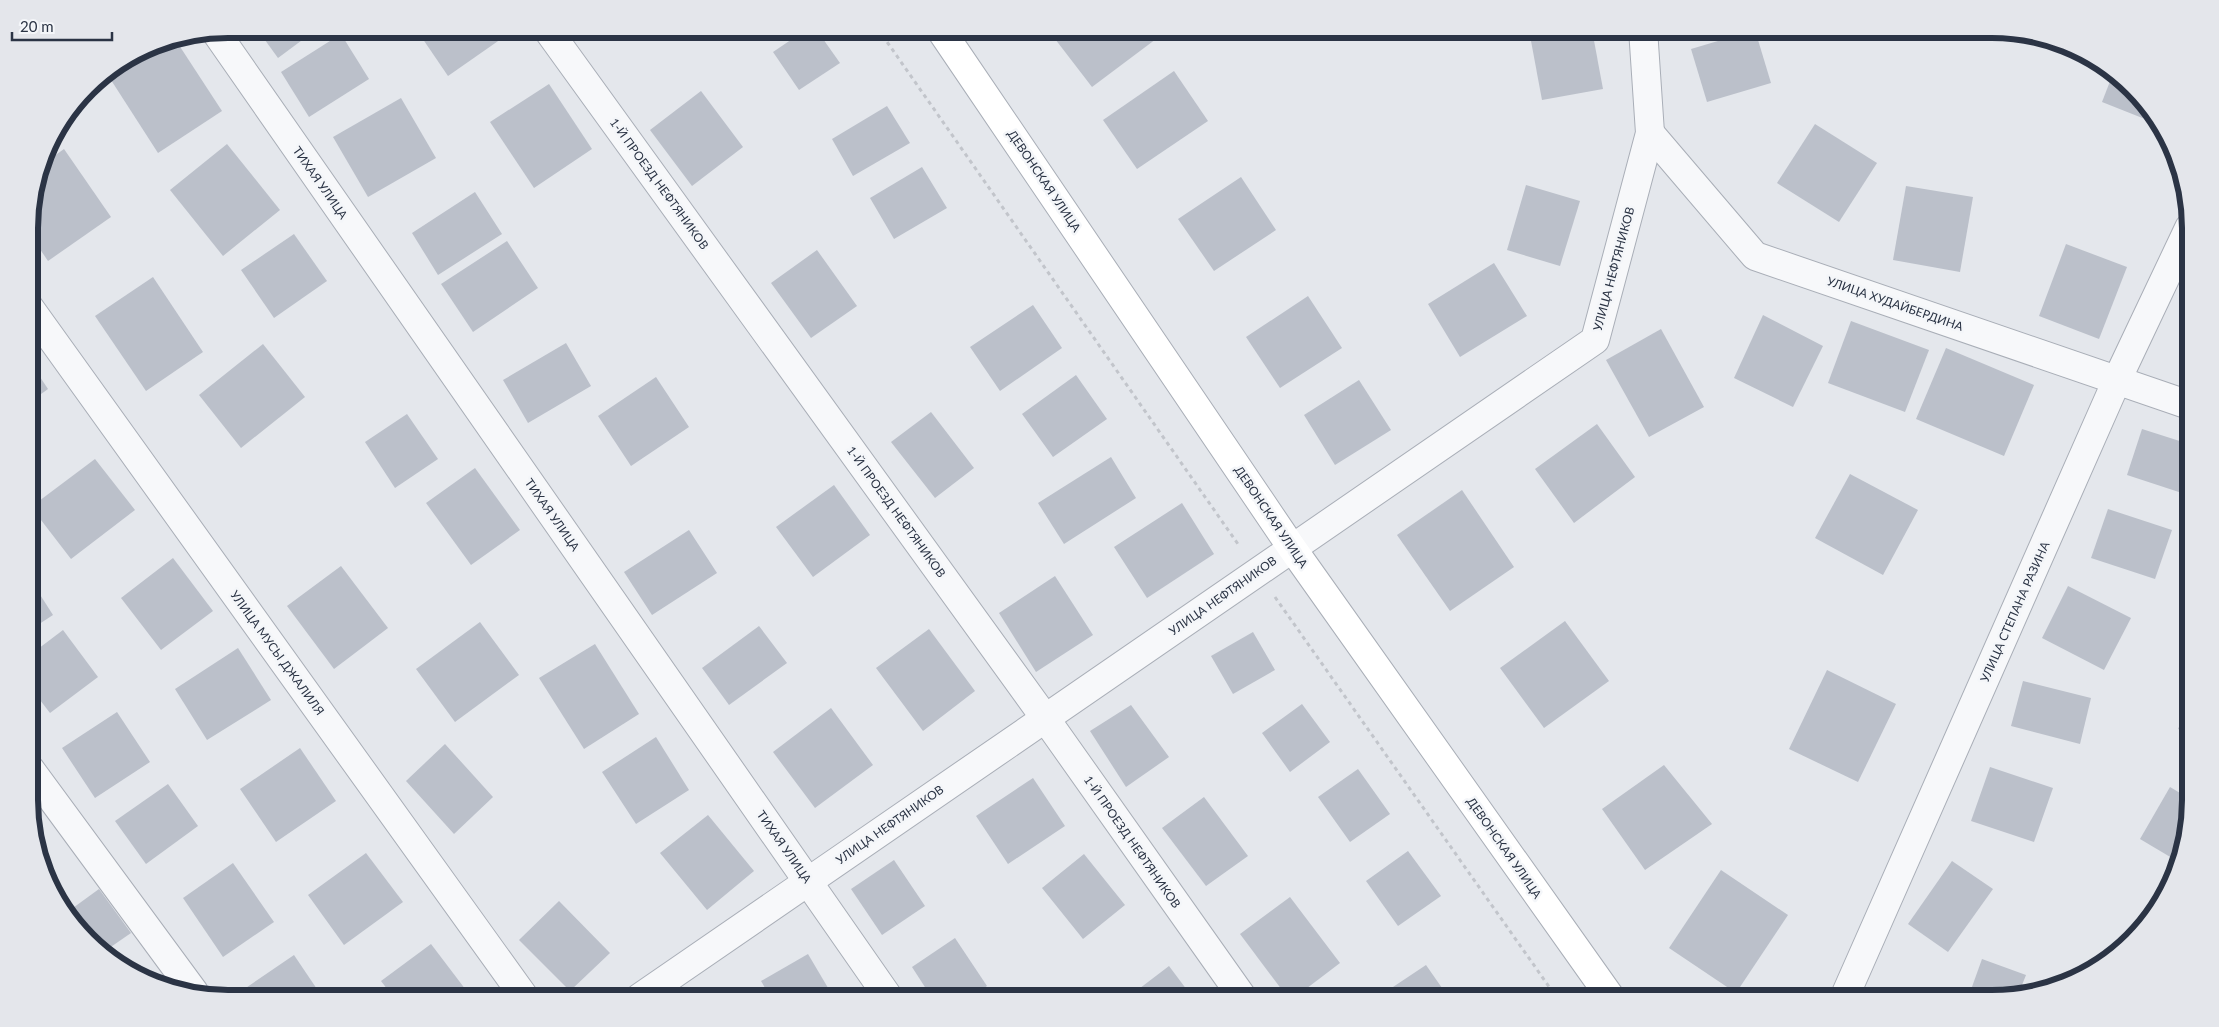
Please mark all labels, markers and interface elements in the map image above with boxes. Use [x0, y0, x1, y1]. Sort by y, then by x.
scale bar [12, 10, 112, 42]
text: 20 m [20, 17, 54, 35]
street label: 1-Й ПРОЕЗД НЕФТЯНИКОВ [607, 115, 712, 252]
street label: ДЕВОНСКАЯ УЛИЦА [1005, 127, 1085, 236]
street label: ТИХАЯ УЛИЦА [290, 143, 352, 223]
street label: УЛИЦА НЕФТЯНИКОВ [1590, 205, 1637, 333]
street label: УЛИЦА ХУДАЙБЕРДИНА [1825, 273, 1966, 334]
street label: 1-Й ПРОЕЗД НЕФТЯНИКОВ [844, 443, 949, 580]
street label: ДЕВОНСКАЯ УЛИЦА [1232, 463, 1312, 572]
street label: ТИХАЯ УЛИЦА [522, 475, 584, 555]
street label: УЛИЦА СТЕПАНА РАЗИНА [1977, 538, 2053, 685]
street label: УЛИЦА НЕФТЯНИКОВ [1166, 553, 1280, 638]
street label: УЛИЦА МУСЫ ДЖАЛИЛЯ [227, 588, 328, 718]
street label: 1-Й ПРОЕЗД НЕФТЯНИКОВ [1081, 773, 1184, 911]
street label: УЛИЦА НЕФТЯНИКОВ [833, 782, 947, 867]
street label: ДЕВОНСКАЯ УЛИЦА [1464, 794, 1546, 902]
street label: ТИХАЯ УЛИЦА [754, 807, 816, 887]

